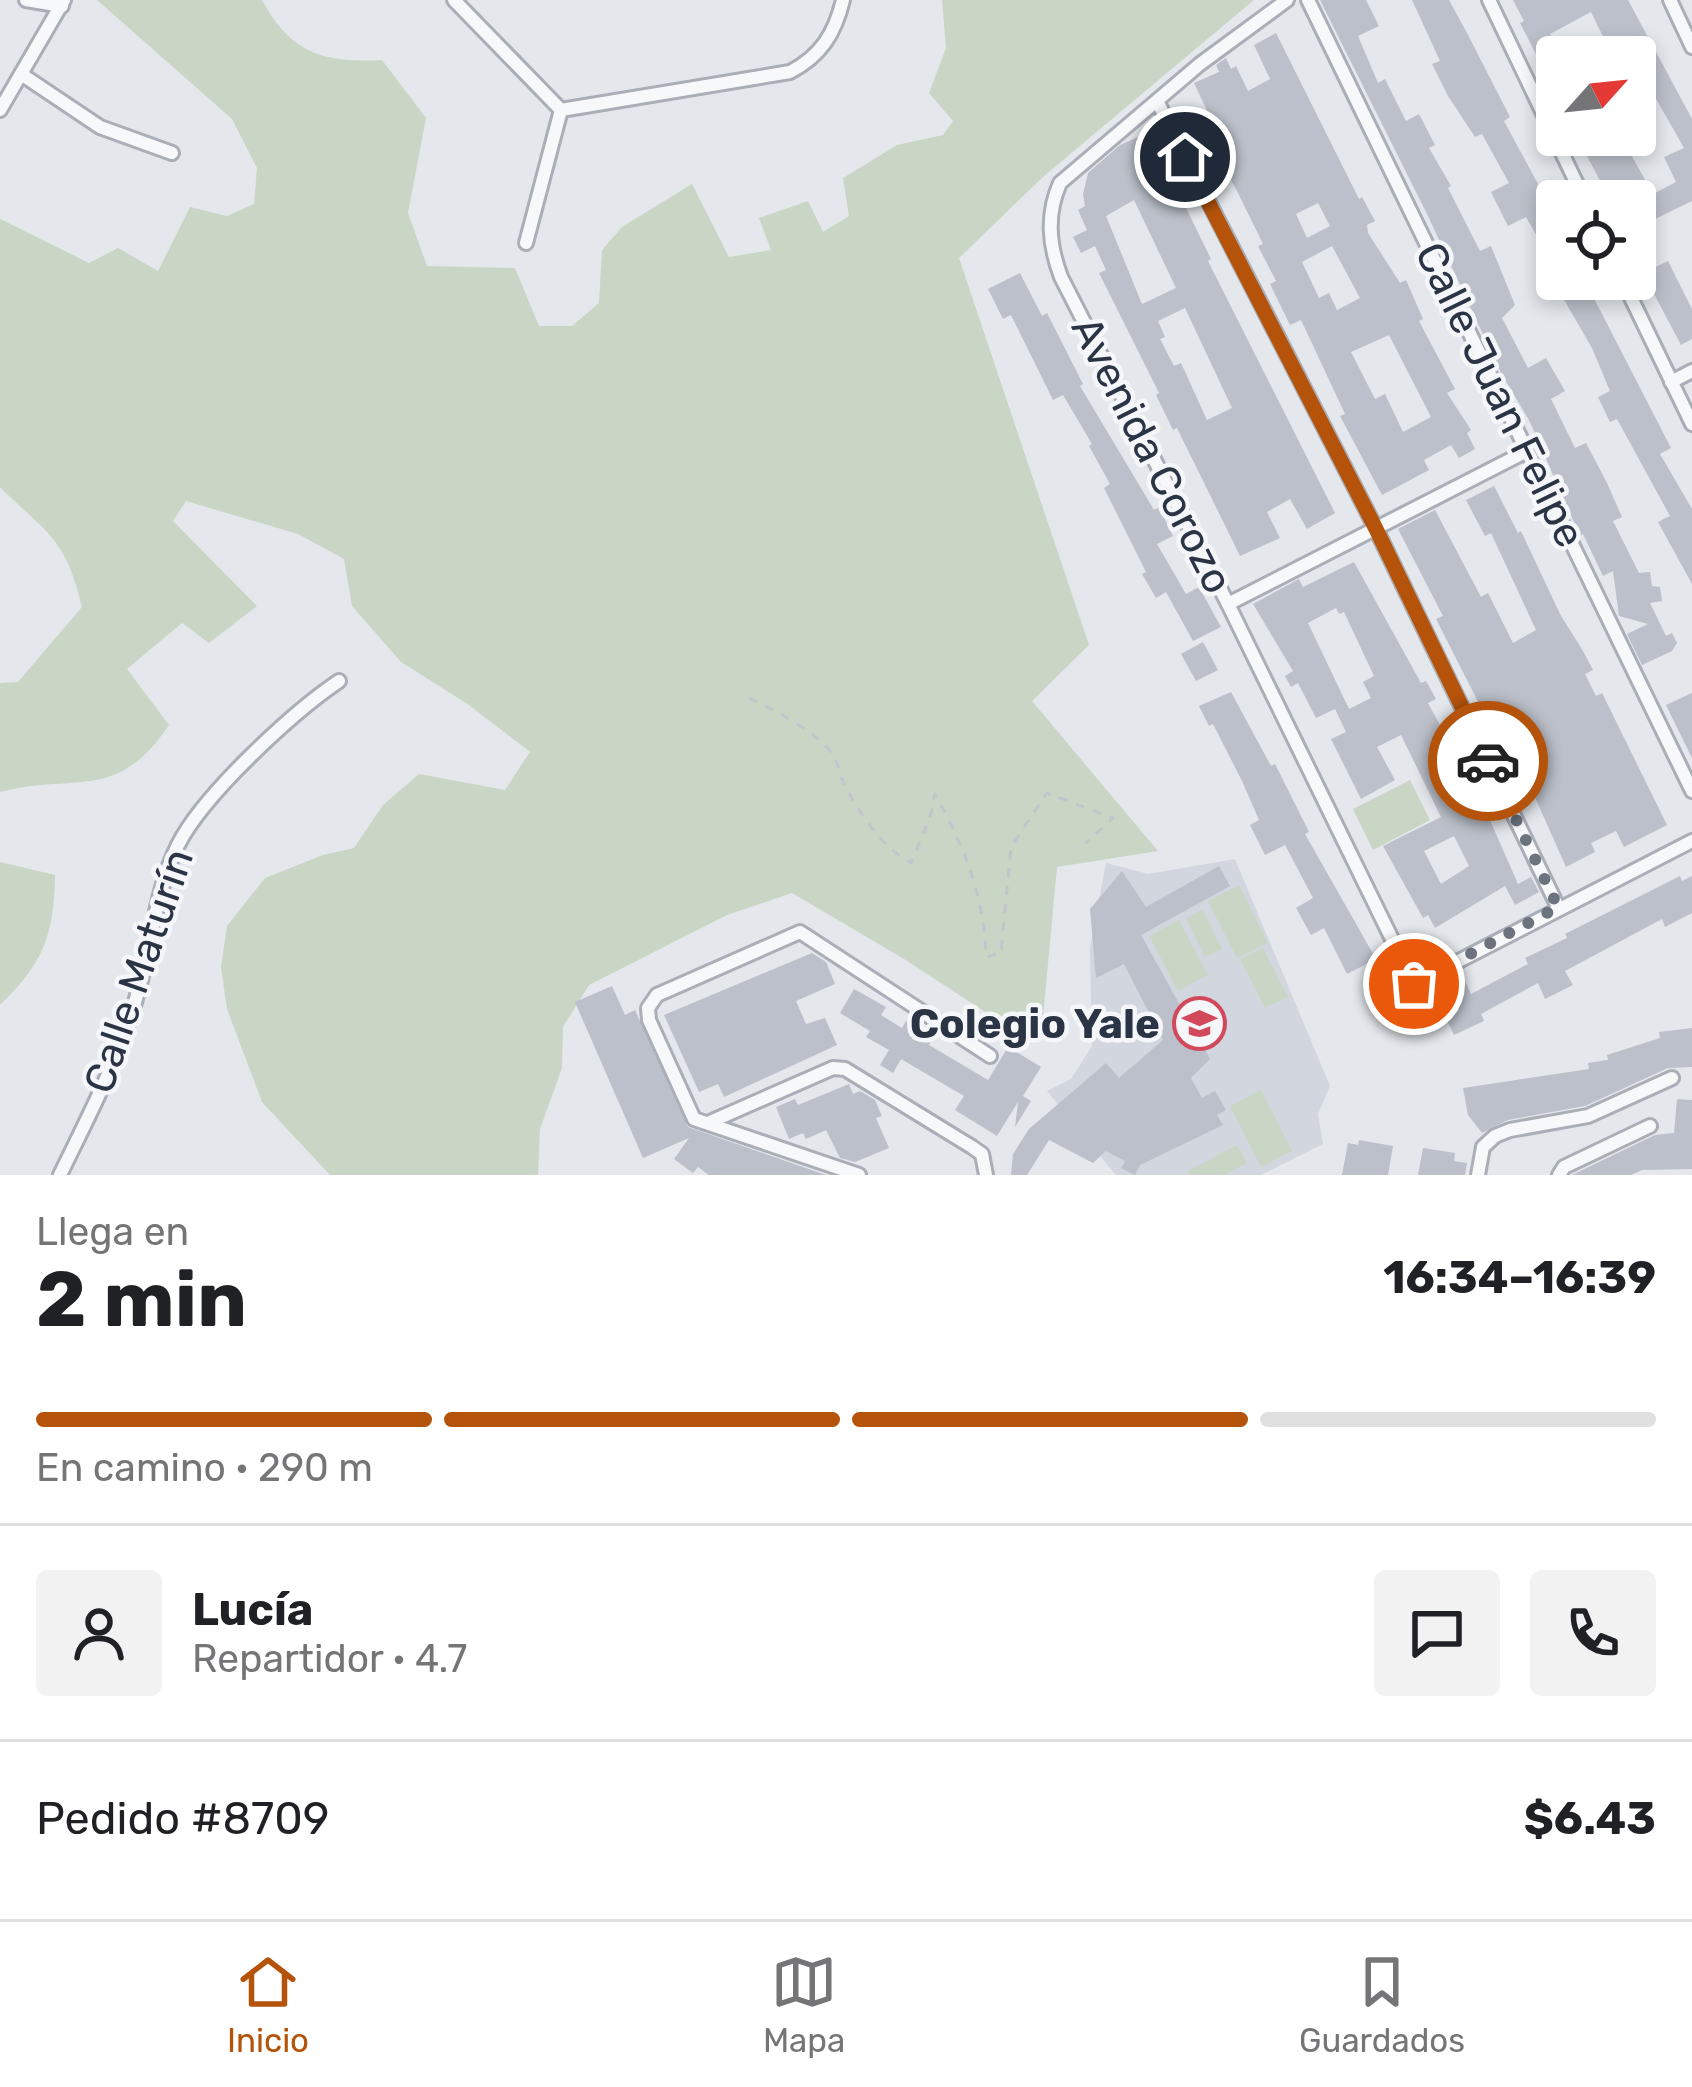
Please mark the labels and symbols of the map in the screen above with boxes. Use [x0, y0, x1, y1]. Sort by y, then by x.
north arrow [1536, 36, 1656, 156]
pin [1134, 106, 1236, 208]
street label: Calle Juan Felipe [1405, 235, 1595, 555]
street label: Avenida Corozo [1061, 308, 1243, 602]
courier [1428, 701, 1548, 821]
street label: Calle Maturín [74, 842, 204, 1100]
pin [1363, 933, 1465, 1035]
school or university icon: Colegio Yale [1171, 996, 1227, 1052]
place label: Colegio Yale [910, 999, 1160, 1049]

